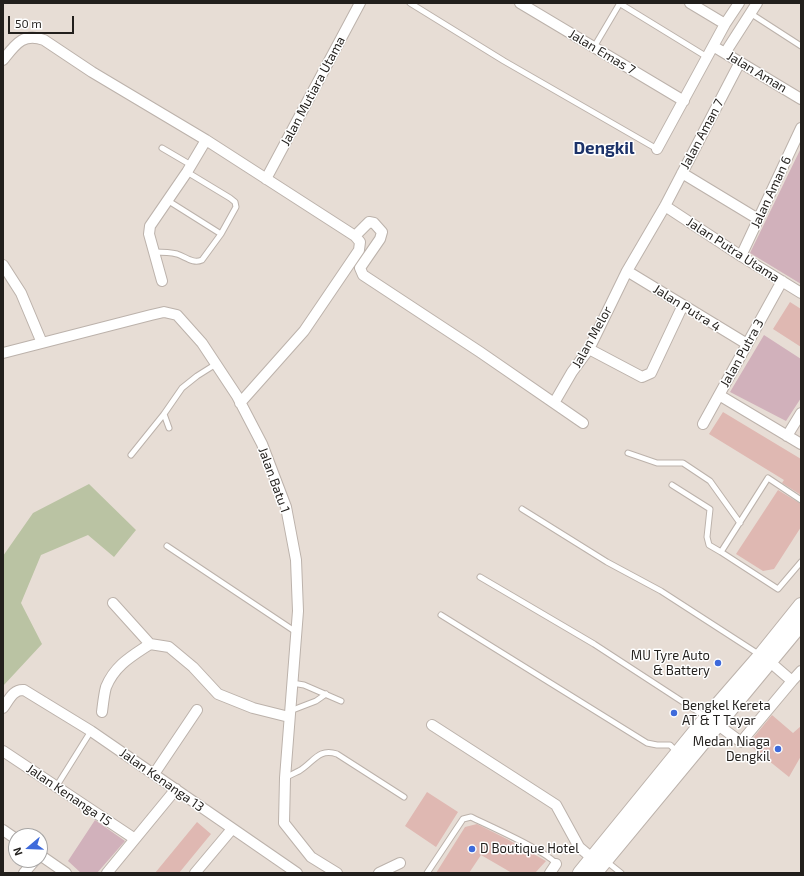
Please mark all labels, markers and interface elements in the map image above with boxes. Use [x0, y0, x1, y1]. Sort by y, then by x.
scale bar [10, 8, 76, 34]
text: 50 m [15, 16, 42, 30]
street label: Jalan Emas 7 [566, 26, 638, 78]
street label: Jalan Mutiara Utama [278, 34, 348, 148]
street label: Jalan Aman [724, 48, 790, 96]
street label: Jalan Aman 7 [677, 96, 727, 172]
district label: Dengkil [573, 138, 635, 158]
street label: Jalan Aman 6 [748, 154, 794, 230]
street label: Jalan Putra Utama [684, 214, 782, 286]
street label: Jalan Putra 4 [651, 281, 723, 335]
street label: Jalan Melor [569, 304, 615, 370]
street label: Jalan Putra 3 [717, 316, 767, 390]
street label: Jalan Batu 1 [255, 445, 293, 515]
place label: MU Tyre Auto & Battery [631, 648, 710, 679]
marker: MU Tyre Auto & Battery [713, 658, 723, 668]
place label: Bengkel Kereta AT & T Tayar [682, 698, 771, 729]
marker: Bengkel Kereta AT & T Tayar [669, 708, 679, 718]
place label: Medan Niaga Dengkil [693, 734, 770, 765]
marker: Medan Niaga Dengkil [773, 744, 783, 754]
street label: Jalan Kenanga 13 [117, 745, 207, 815]
street label: Jalan Kenanga 15 [24, 761, 114, 829]
north arrow [8, 828, 48, 868]
place label: D Boutique Hotel [480, 841, 579, 857]
marker: D Boutique Hotel [467, 844, 477, 854]
text: N [10, 846, 25, 858]

